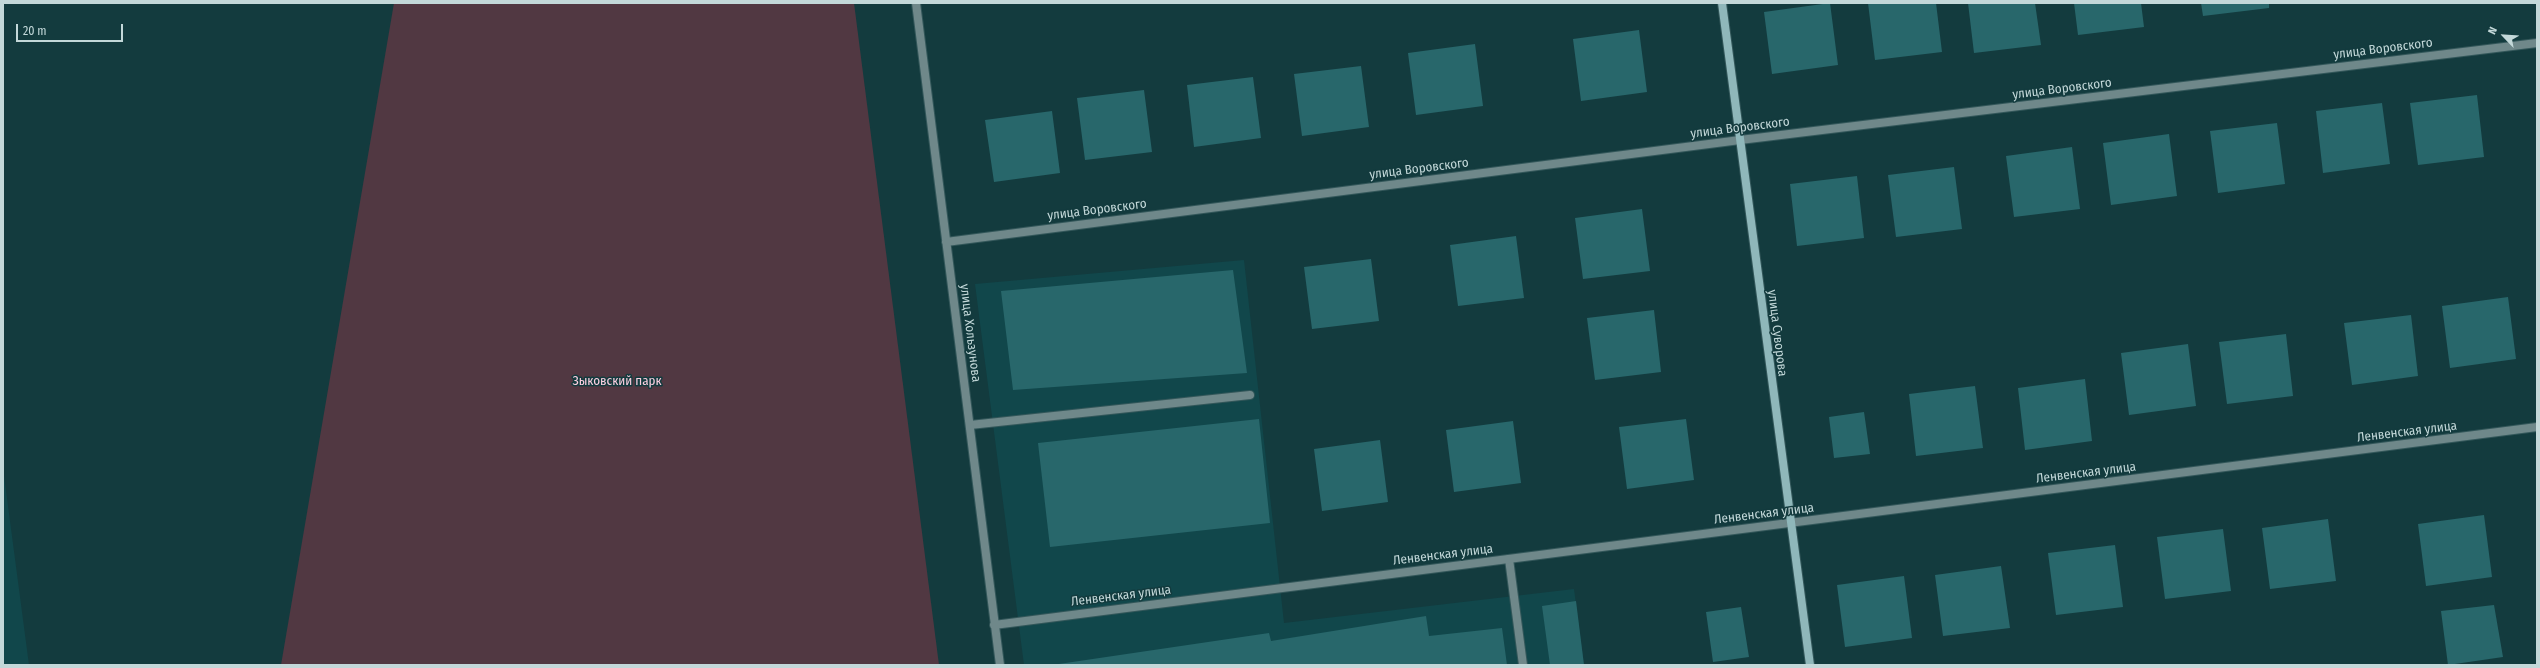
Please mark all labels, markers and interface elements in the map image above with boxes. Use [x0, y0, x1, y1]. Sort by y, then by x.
scale bar [18, 16, 125, 42]
north arrow [2484, 16, 2524, 56]
text: 20 m [23, 24, 47, 38]
text: N [2485, 25, 2500, 36]
street label: улица Воровского [2333, 35, 2433, 63]
street label: улица Воровского [2012, 75, 2112, 103]
street label: улица Воровского [1690, 114, 1790, 142]
street label: улица Воровского [1369, 155, 1469, 183]
street label: улица Воровского [1047, 196, 1147, 224]
street label: улица Хользунова [956, 283, 984, 383]
street label: улица Суворова [1764, 289, 1790, 377]
park label: Зыковский парк [572, 373, 662, 389]
street label: Ленвенская улица [2356, 418, 2458, 446]
street label: Ленвенская улица [2035, 459, 2137, 487]
street label: Ленвенская улица [1713, 500, 1815, 528]
street label: Ленвенская улица [1392, 541, 1494, 569]
street label: Ленвенская улица [1070, 582, 1172, 610]

